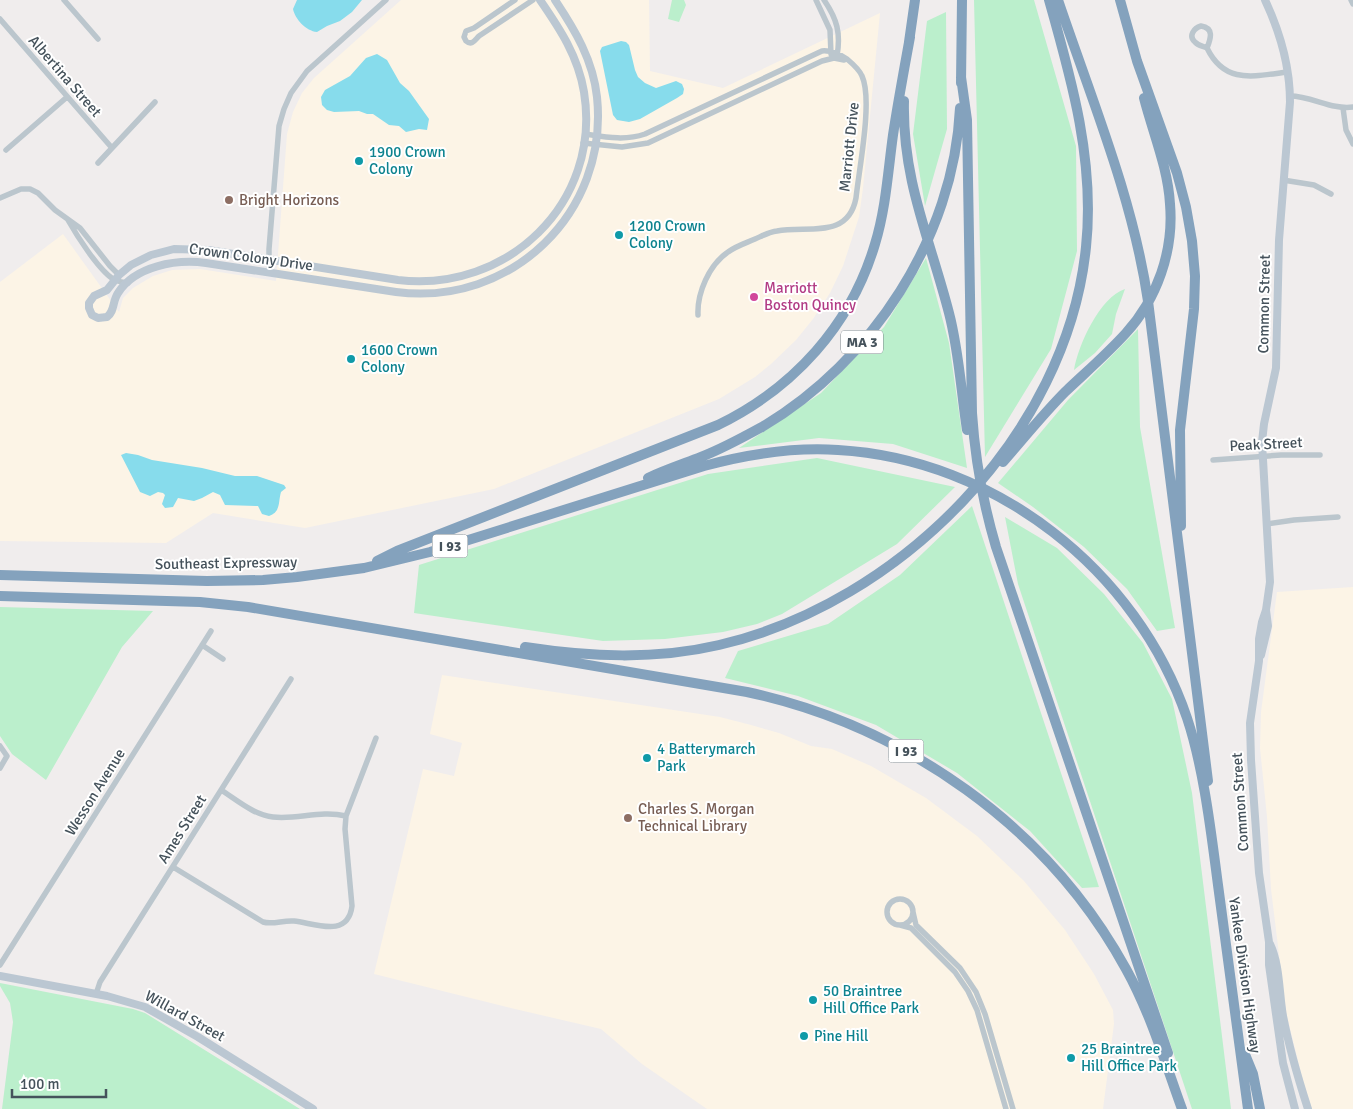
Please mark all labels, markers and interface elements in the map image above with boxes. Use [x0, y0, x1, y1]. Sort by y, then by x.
street label: Albertina Street [25, 31, 105, 121]
street label: Marriott Drive [835, 101, 863, 193]
place label: 1900 Crown Colony [369, 143, 446, 178]
marker: 1900 Crown Colony [353, 155, 365, 167]
place label: Bright Horizons [239, 191, 340, 209]
marker: Bright Horizons [223, 194, 235, 206]
place label: 1200 Crown Colony [629, 217, 706, 252]
marker: 1200 Crown Colony [613, 229, 625, 241]
street label: Crown Colony Drive [188, 239, 314, 275]
street label: Common Street [1254, 254, 1274, 354]
place label: Marriott Boston Quincy [764, 279, 856, 314]
marker: Marriott Boston Quincy [748, 291, 760, 303]
road number: MA 3 [841, 331, 883, 354]
place label: 1600 Crown Colony [361, 341, 438, 376]
marker: 1600 Crown Colony [345, 353, 357, 365]
street label: Peak Street [1229, 433, 1303, 455]
road number: I 93 [432, 534, 468, 558]
street label: Southeast Expressway [155, 553, 297, 573]
road number: I 93 [888, 739, 924, 762]
place label: 4 Batterymarch Park [657, 740, 756, 775]
street label: Wesson Avenue [61, 745, 129, 839]
marker: 4 Batterymarch Park [641, 752, 653, 764]
street label: Common Street [1228, 752, 1252, 852]
street label: Ames Street [154, 791, 210, 867]
place label: Charles S. Morgan Technical Library [638, 800, 755, 835]
marker: Charles S. Morgan Technical Library [622, 812, 634, 824]
street label: Yankee Division Highway [1225, 896, 1265, 1054]
place label: 50 Braintree Hill Office Park [823, 982, 919, 1017]
street label: Willard Street [142, 987, 228, 1045]
marker: 50 Braintree Hill Office Park [807, 994, 819, 1006]
place label: Pine Hill [814, 1027, 868, 1045]
marker: Pine Hill [798, 1030, 810, 1042]
place label: 25 Braintree Hill Office Park [1081, 1040, 1177, 1075]
marker: 25 Braintree Hill Office Park [1065, 1052, 1077, 1064]
scale bar [12, 1066, 106, 1098]
text: 100 m [20, 1075, 60, 1093]

